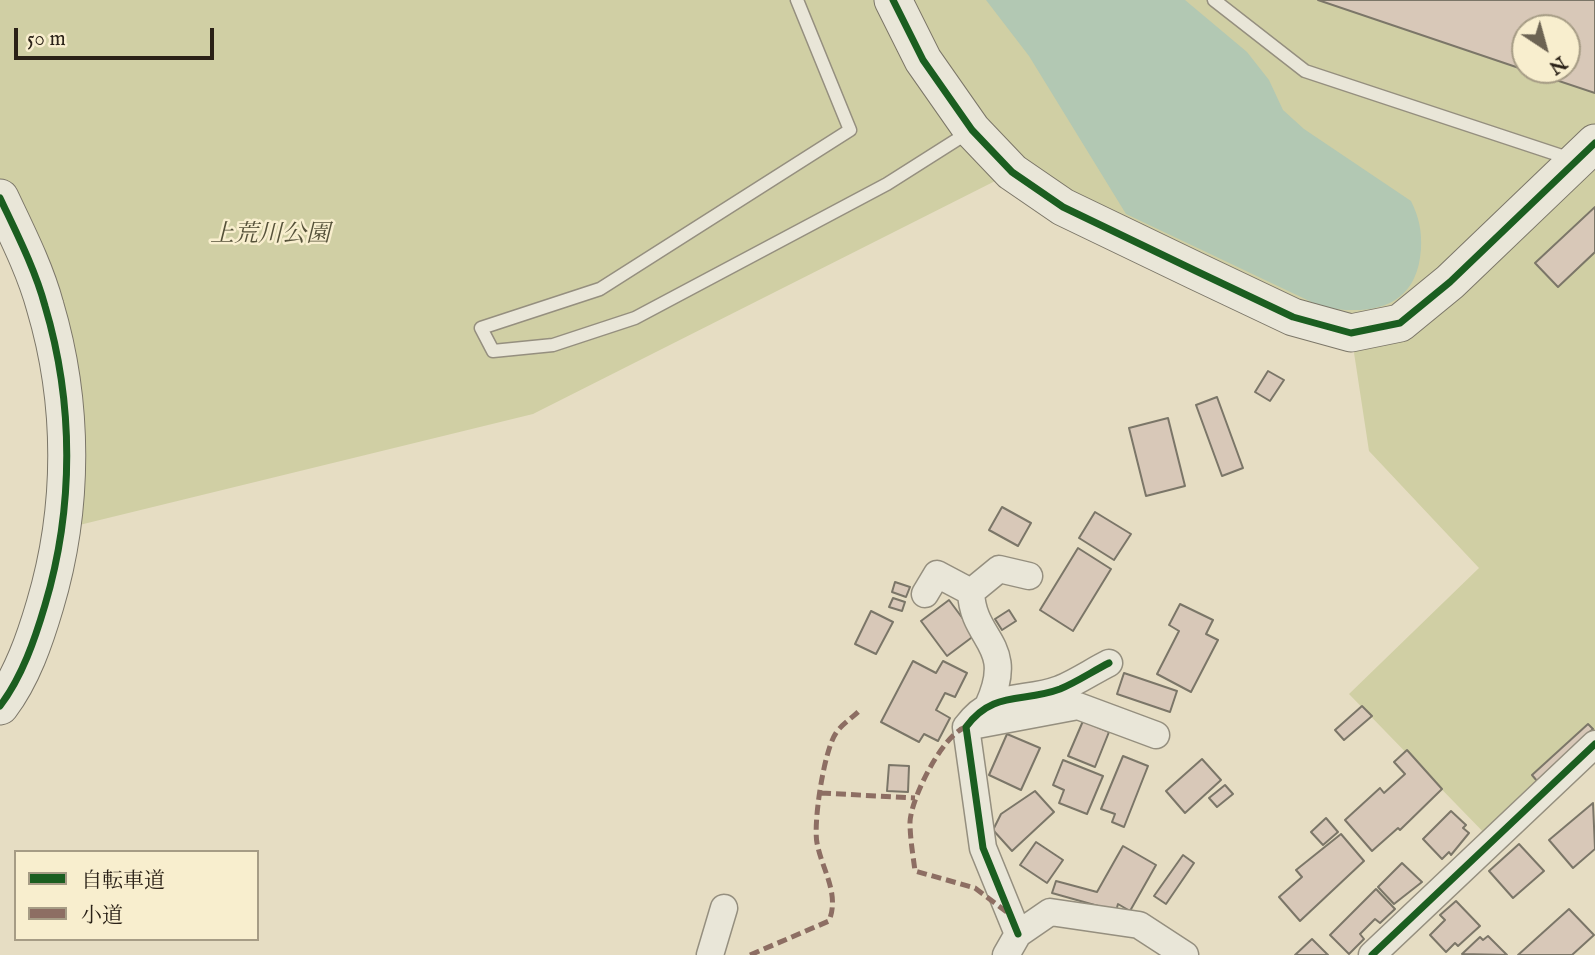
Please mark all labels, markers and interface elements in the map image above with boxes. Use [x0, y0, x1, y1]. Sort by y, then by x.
scale bar [18, 14, 217, 58]
north arrow [1511, 14, 1581, 84]
text: 50 m [27, 26, 66, 53]
text: N [1543, 50, 1571, 79]
park label: 上荒川公園 [210, 222, 330, 250]
legend [14, 850, 259, 941]
text: 自転車道 [81, 868, 165, 895]
text: 小道 [81, 903, 123, 930]

